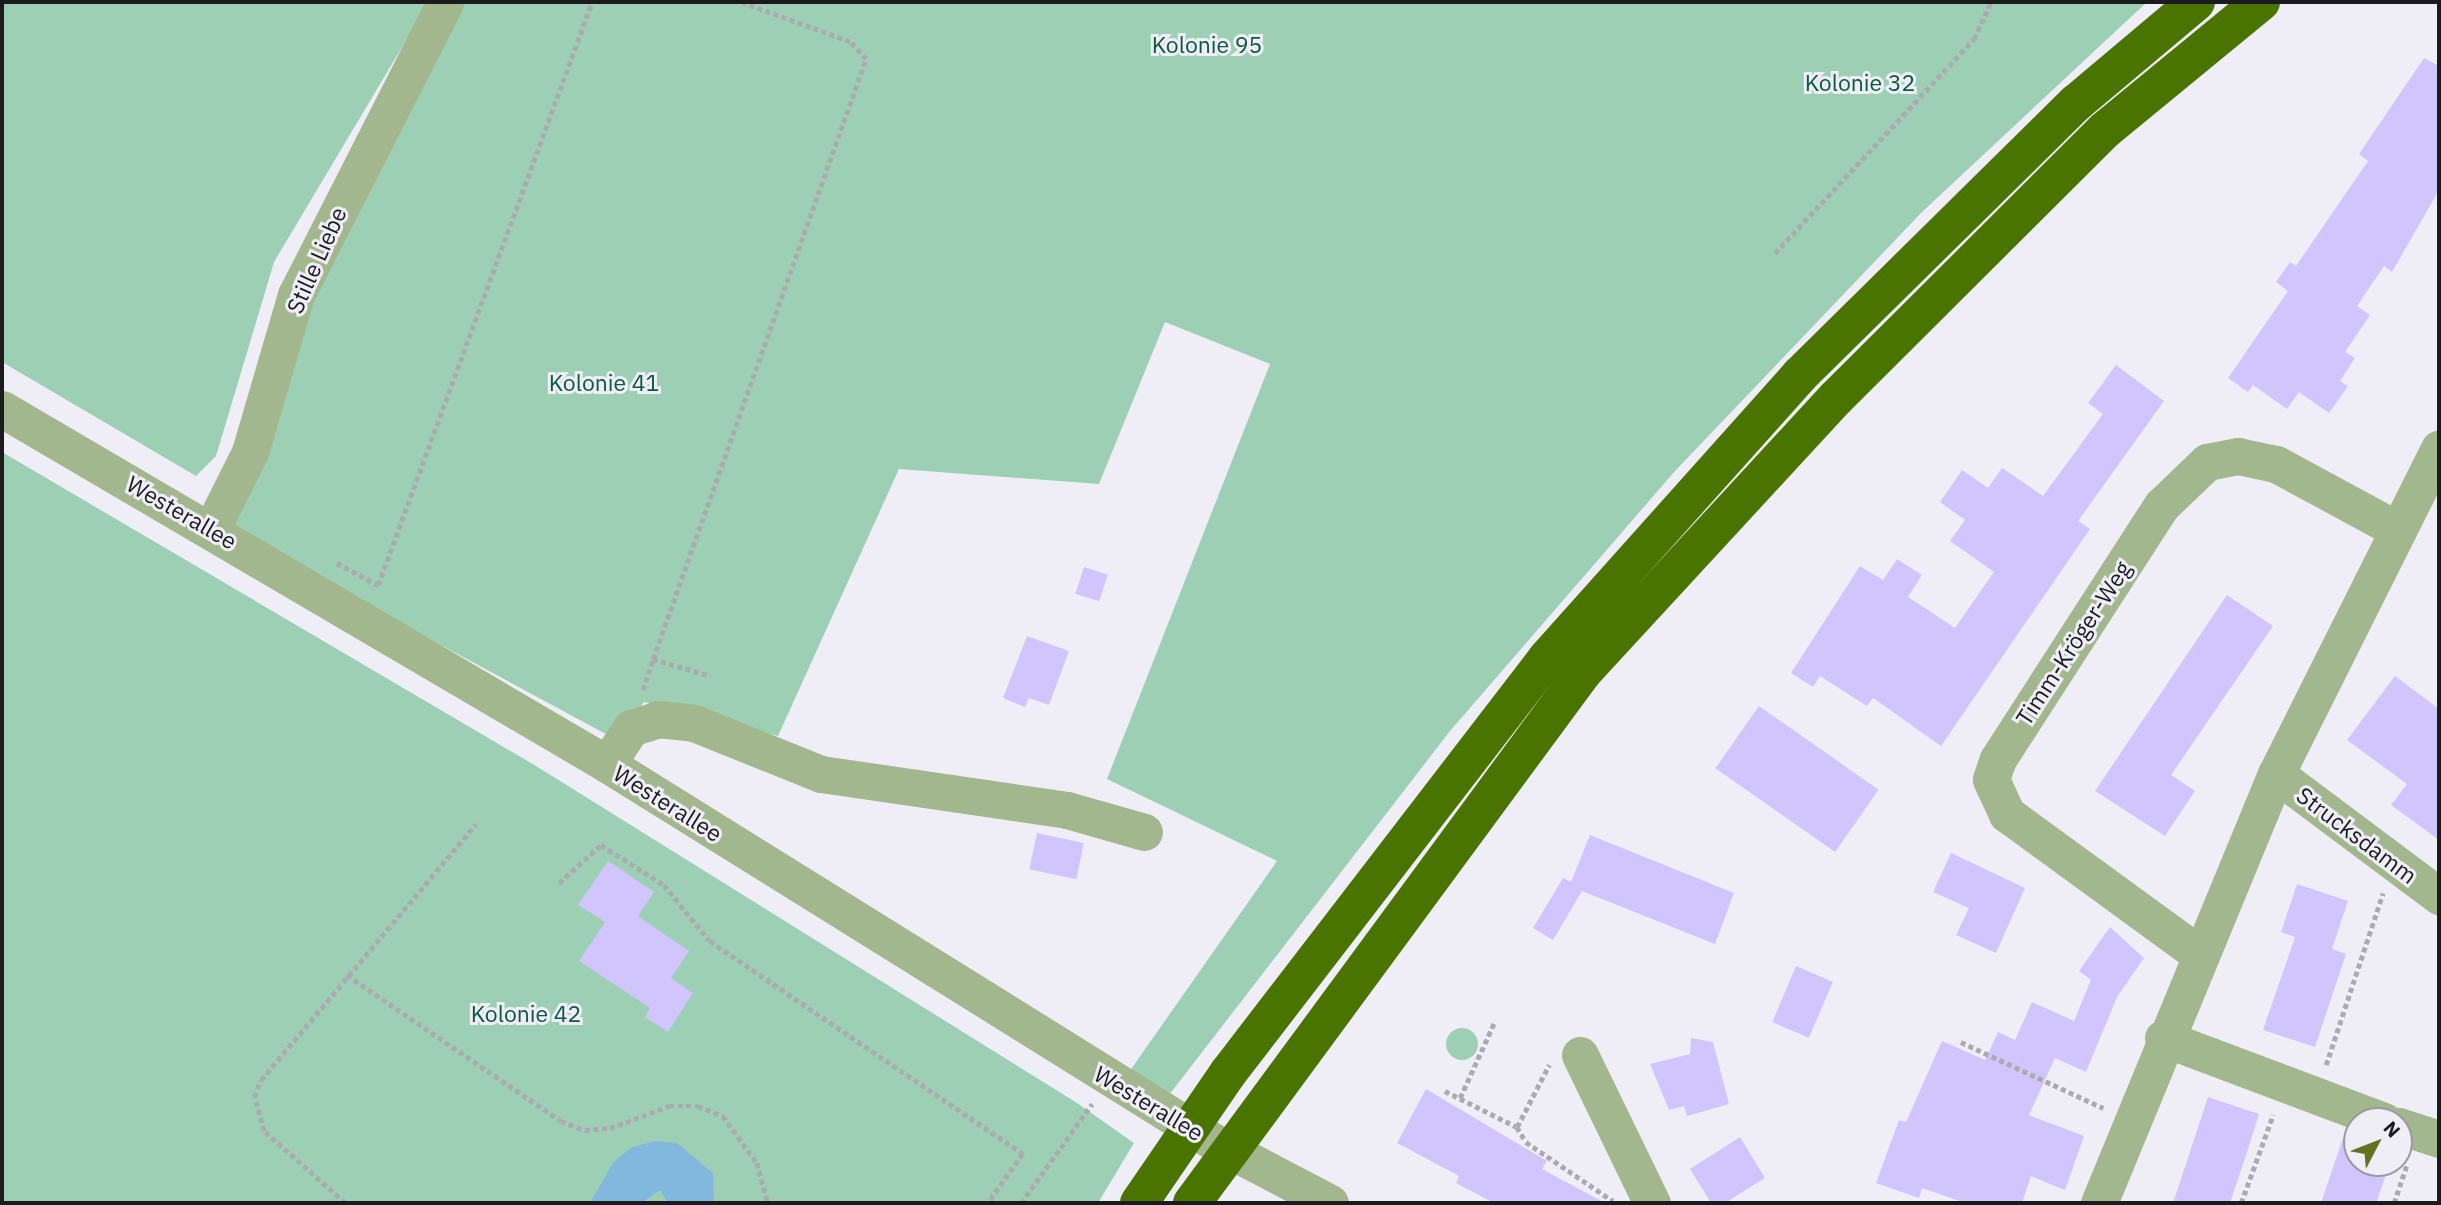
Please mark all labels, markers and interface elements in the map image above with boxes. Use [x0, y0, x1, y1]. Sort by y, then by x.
park label: Kolonie 95 [1152, 30, 1262, 58]
park label: Kolonie 32 [1805, 68, 1915, 96]
street label: Stille Liebe [280, 203, 352, 317]
park label: Kolonie 41 [549, 368, 659, 396]
street label: Westerallee [122, 469, 242, 555]
street label: Timm-Kröger-Weg [2010, 556, 2136, 730]
street label: Westerallee [609, 759, 727, 847]
street label: Strucksdamm [2291, 781, 2423, 889]
park label: Kolonie 42 [471, 999, 581, 1027]
street label: Westerallee [1089, 1060, 1209, 1146]
north arrow [2343, 1107, 2413, 1177]
text: N [2379, 1116, 2406, 1142]

